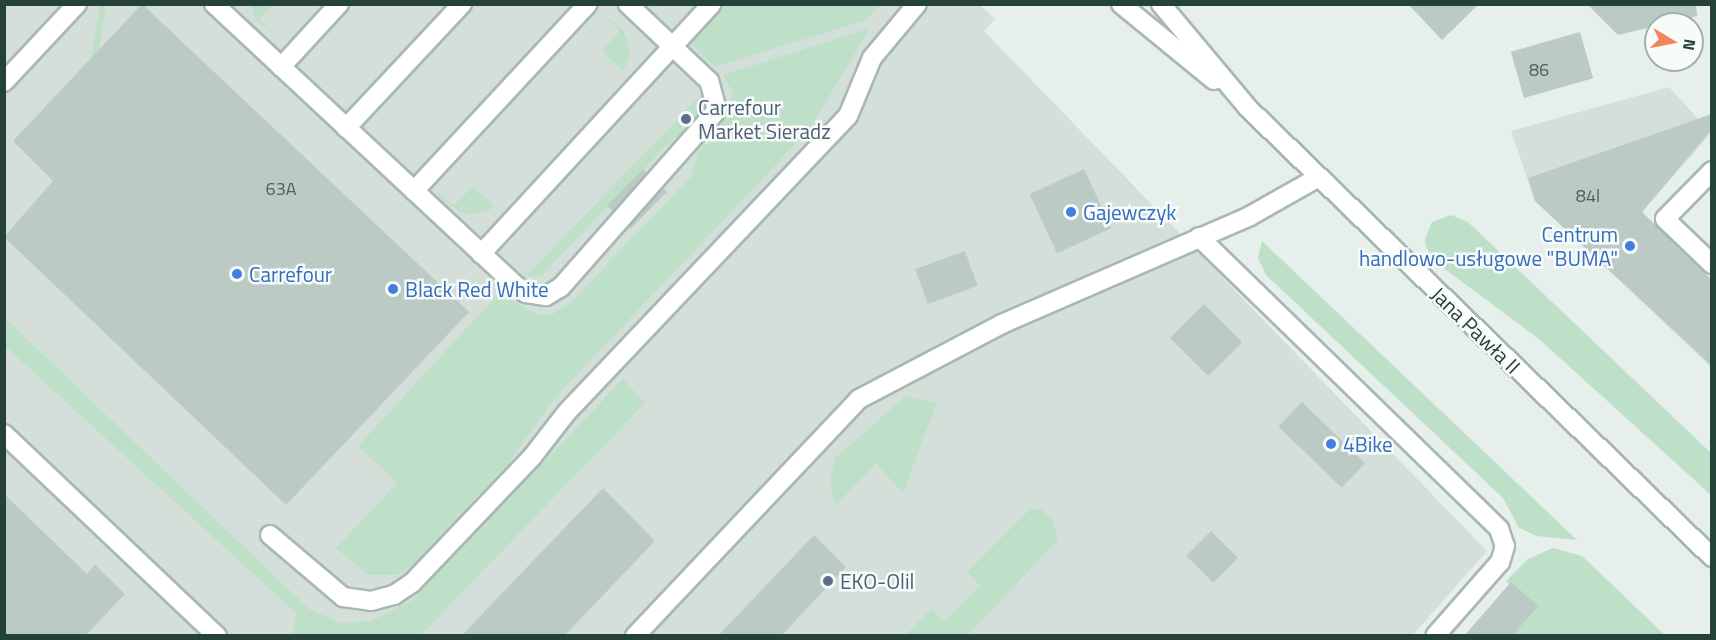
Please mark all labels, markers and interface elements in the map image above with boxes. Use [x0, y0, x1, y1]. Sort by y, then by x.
north arrow [1644, 12, 1704, 72]
text: N [1677, 37, 1703, 52]
house number: 86 [1529, 59, 1549, 81]
place label: Carrefour Market Sieradz [698, 94, 831, 144]
marker: Carrefour Market Sieradz [679, 112, 693, 126]
house number: 63A [266, 178, 296, 200]
house number: 84l [1576, 185, 1600, 207]
place label: Gajewczyk [1083, 199, 1176, 225]
marker: Gajewczyk [1064, 205, 1078, 219]
place label: Centrum handlowo-usługowe "BUMA" [1359, 221, 1618, 271]
marker: Centrum handlowo-usługowe "BUMA" [1623, 239, 1637, 253]
place label: Carrefour [249, 261, 332, 287]
marker: Carrefour [230, 267, 244, 281]
place label: Black Red White [405, 276, 549, 302]
street label: Jana Pawła II [1426, 281, 1526, 379]
marker: Black Red White [386, 282, 400, 296]
place label: 4Bike [1343, 431, 1393, 457]
marker: 4Bike [1324, 437, 1338, 451]
place label: EKO-Olil [840, 568, 914, 594]
marker: EKO-Olil [821, 574, 835, 588]

